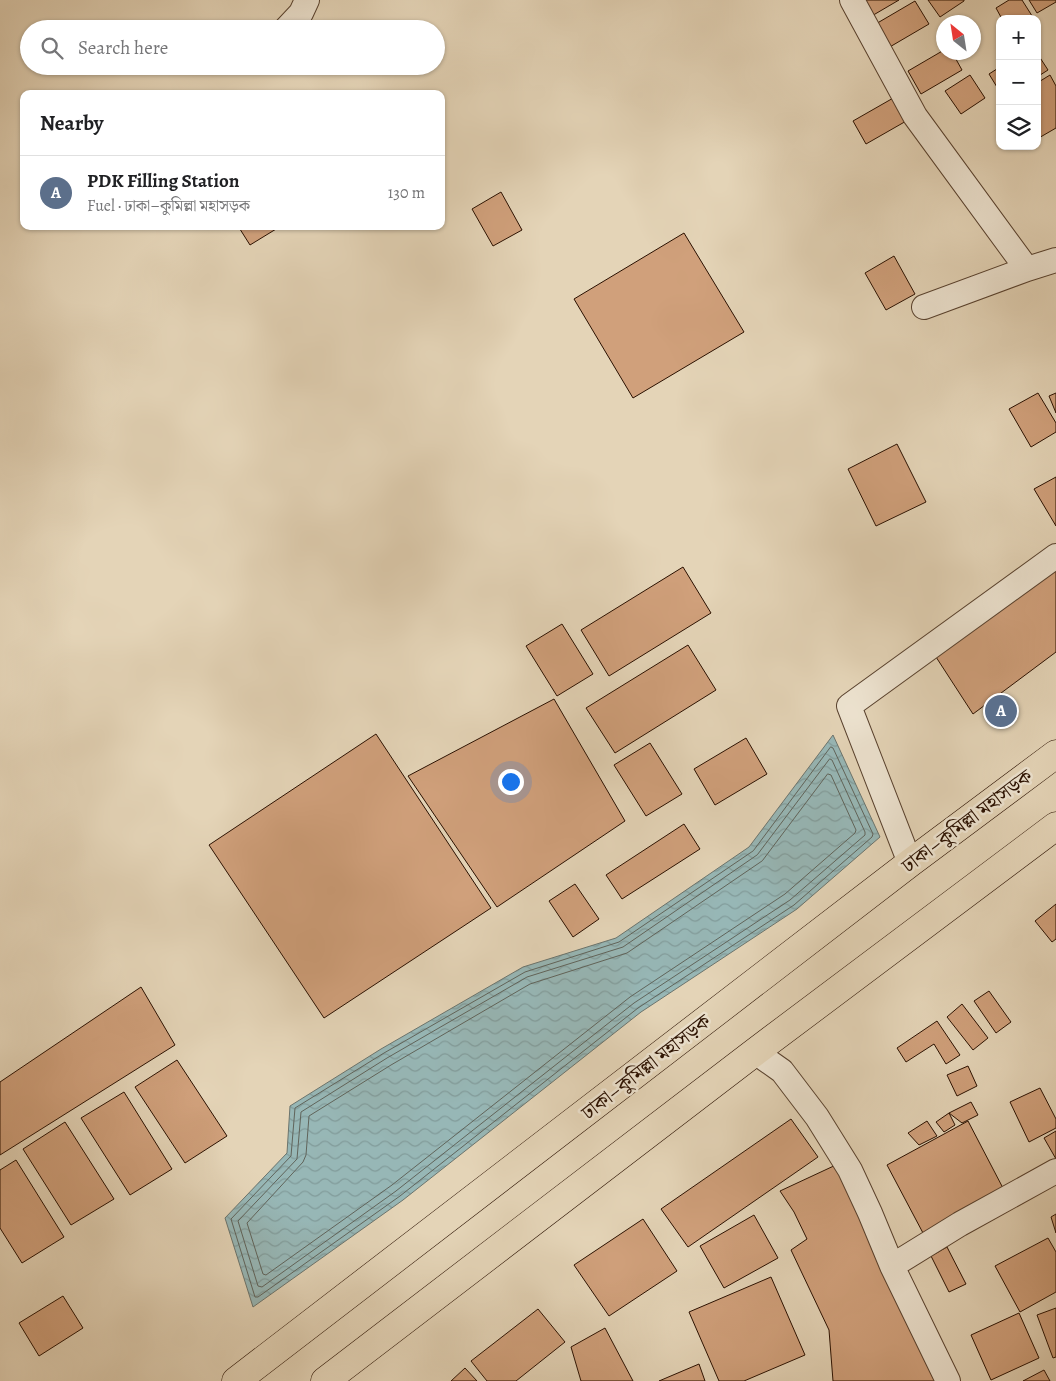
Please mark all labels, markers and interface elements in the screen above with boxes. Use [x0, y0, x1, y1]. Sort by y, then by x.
north arrow [936, 15, 981, 60]
map controls [996, 15, 1041, 150]
button: + [996, 15, 1041, 60]
search box [20, 20, 445, 75]
icon: search [38, 34, 66, 62]
text: Search here [78, 35, 168, 61]
button: − [996, 60, 1041, 105]
button: layers [996, 105, 1041, 150]
text: Nearby [40, 109, 103, 137]
text: PDK Filling Station [87, 168, 239, 194]
text: A [51, 182, 61, 204]
text: 130 m [388, 182, 425, 204]
text: Fuel · ঢাকা–কুমিল্লা মহাসড়ক [87, 195, 250, 217]
pin: A [985, 692, 1017, 730]
street label: ঢাকা–কুমিল্লা মহাসড়ক [895, 762, 1039, 880]
your location [498, 769, 524, 795]
street label: ঢাকা–কুমিল্লা মহাসড়ক [575, 1007, 717, 1127]

